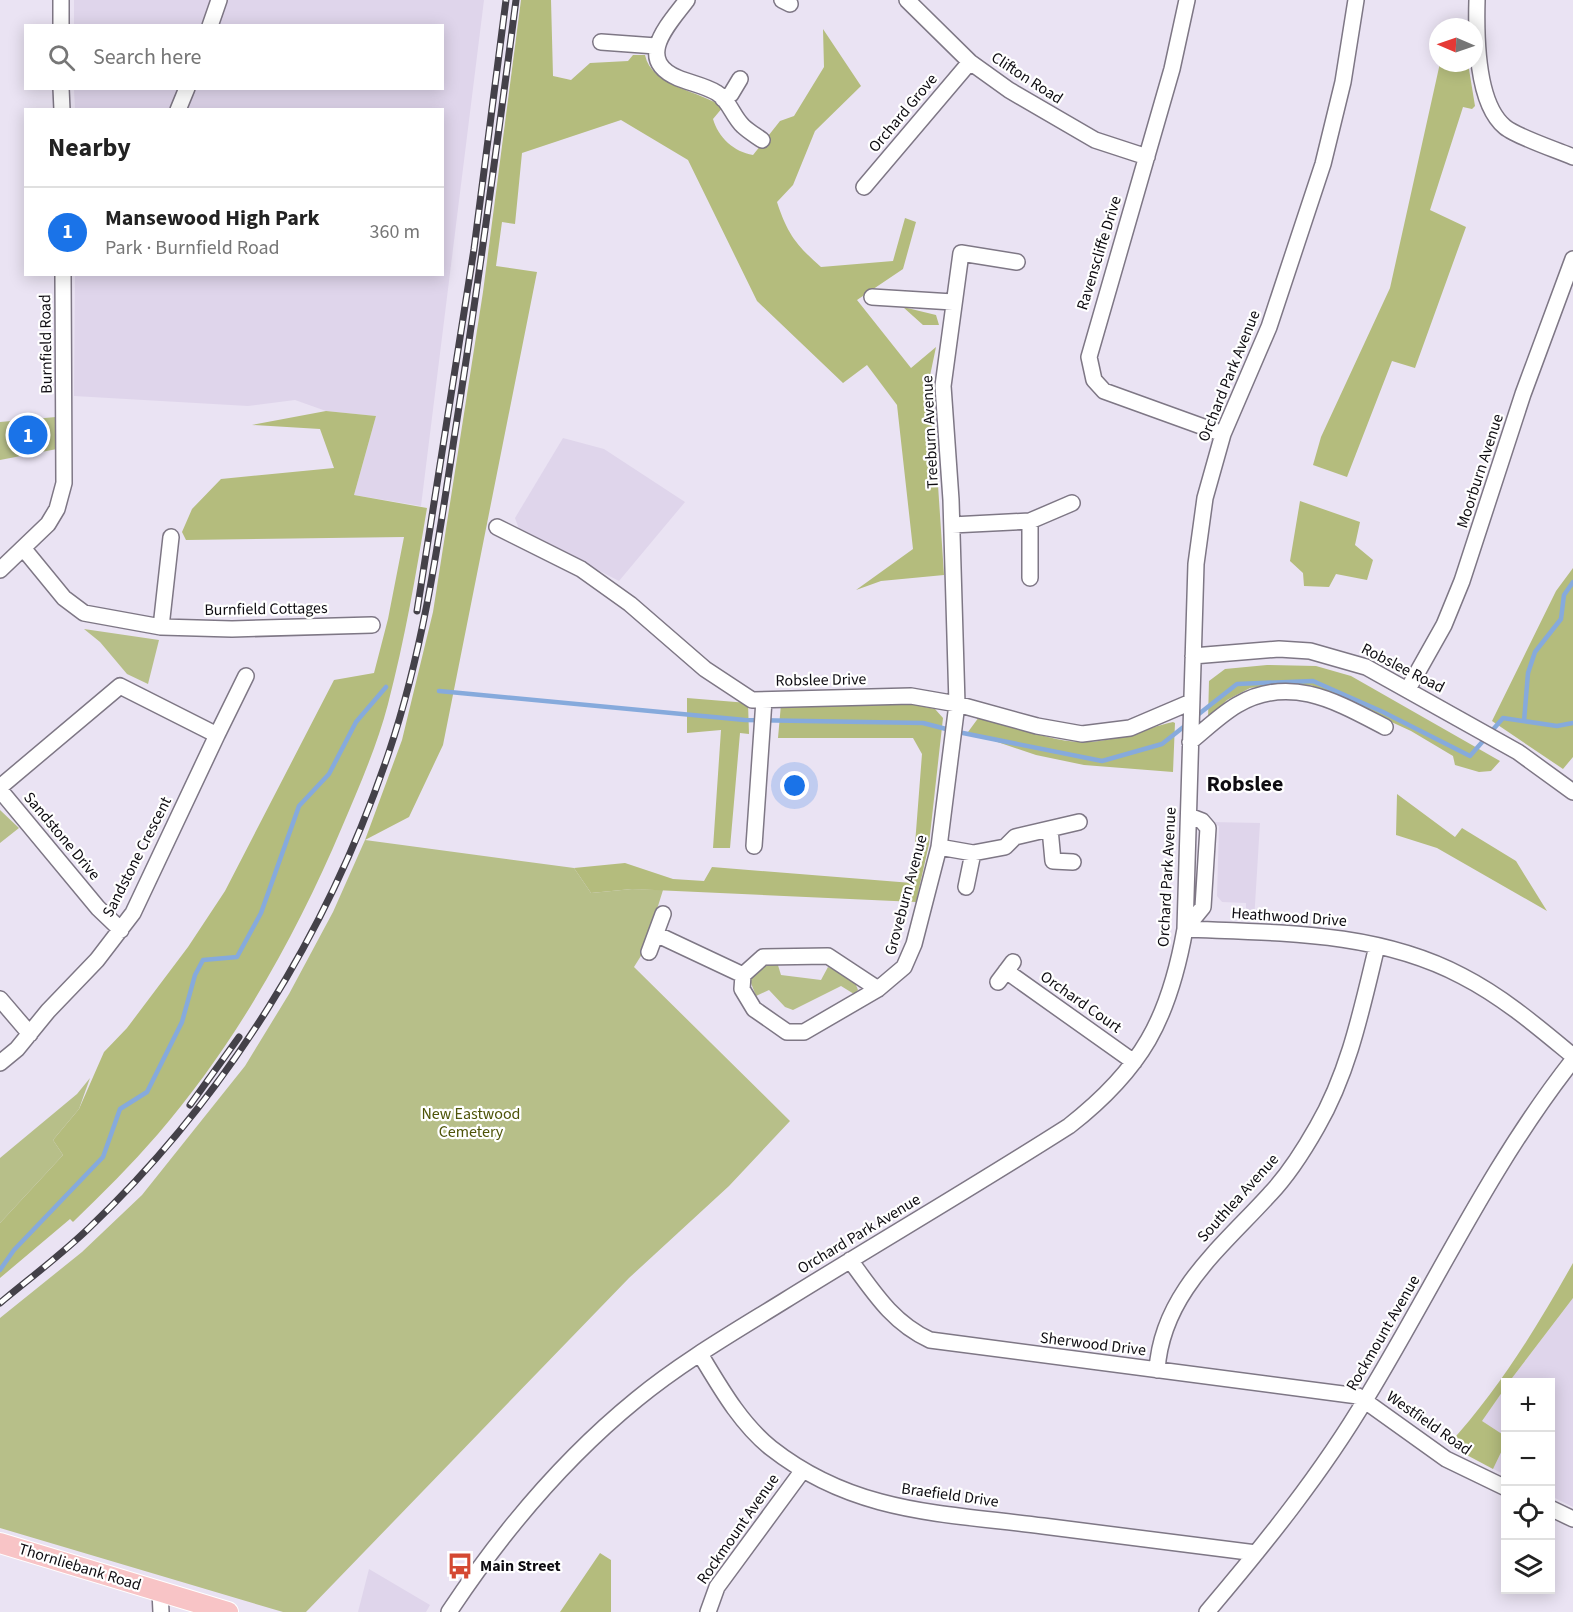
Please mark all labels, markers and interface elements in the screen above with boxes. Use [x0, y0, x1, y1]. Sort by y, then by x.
north arrow [1429, 18, 1483, 72]
search box [24, 24, 444, 90]
icon: search [45, 41, 78, 74]
text: Search here [93, 41, 201, 73]
street label: Clifton Road [987, 47, 1067, 109]
street label: Orchard Grove [863, 69, 943, 157]
text: Nearby [48, 129, 131, 166]
street label: Ravenscliffe Drive [1071, 193, 1127, 313]
text: Mansewood High Park [105, 202, 320, 234]
text: 1 [62, 218, 73, 246]
text: 360 m [370, 218, 420, 246]
text: Park · Burnfield Road [105, 234, 280, 262]
street label: Burnfield Road [34, 294, 58, 394]
street label: Orchard Park Avenue [1193, 307, 1265, 445]
street label: Treeburn Avenue [916, 375, 944, 489]
street label: Moorburn Avenue [1451, 411, 1509, 531]
pin: 1 [9, 412, 48, 458]
street label: Burnfield Cottages [204, 597, 328, 621]
street label: Robslee Road [1358, 638, 1448, 698]
street label: Robslee Drive [775, 668, 867, 692]
district label: Robslee [1207, 768, 1283, 800]
your location [780, 771, 809, 800]
street label: Sandstone Drive [19, 787, 106, 885]
street label: Sandstone Crescent [97, 792, 177, 921]
street label: Orchard Park Avenue [1152, 806, 1182, 947]
street label: Groveburn Avenue [879, 832, 933, 958]
street label: Heathwood Drive [1231, 902, 1348, 932]
street label: Orchard Court [1036, 966, 1127, 1039]
park label: New Eastwood Cemetery [421, 1103, 521, 1143]
street label: Southlea Avenue [1192, 1149, 1284, 1247]
street label: Orchard Park Avenue [793, 1188, 925, 1279]
street label: Rockmount Avenue [1341, 1271, 1425, 1395]
street label: Sherwood Drive [1039, 1327, 1147, 1361]
map controls [1501, 1378, 1555, 1594]
button: + [1501, 1378, 1555, 1432]
street label: Westfield Road [1382, 1386, 1476, 1460]
button: − [1501, 1432, 1555, 1486]
street label: Rockmount Avenue [692, 1469, 784, 1589]
street label: Braefield Drive [900, 1477, 1000, 1513]
button: locate [1501, 1486, 1555, 1540]
street label: Thornliebank Road [16, 1538, 144, 1596]
button: layers [1501, 1540, 1555, 1594]
bus stop icon: Main Street [445, 1551, 475, 1581]
place label: Main Street [480, 1555, 561, 1577]

